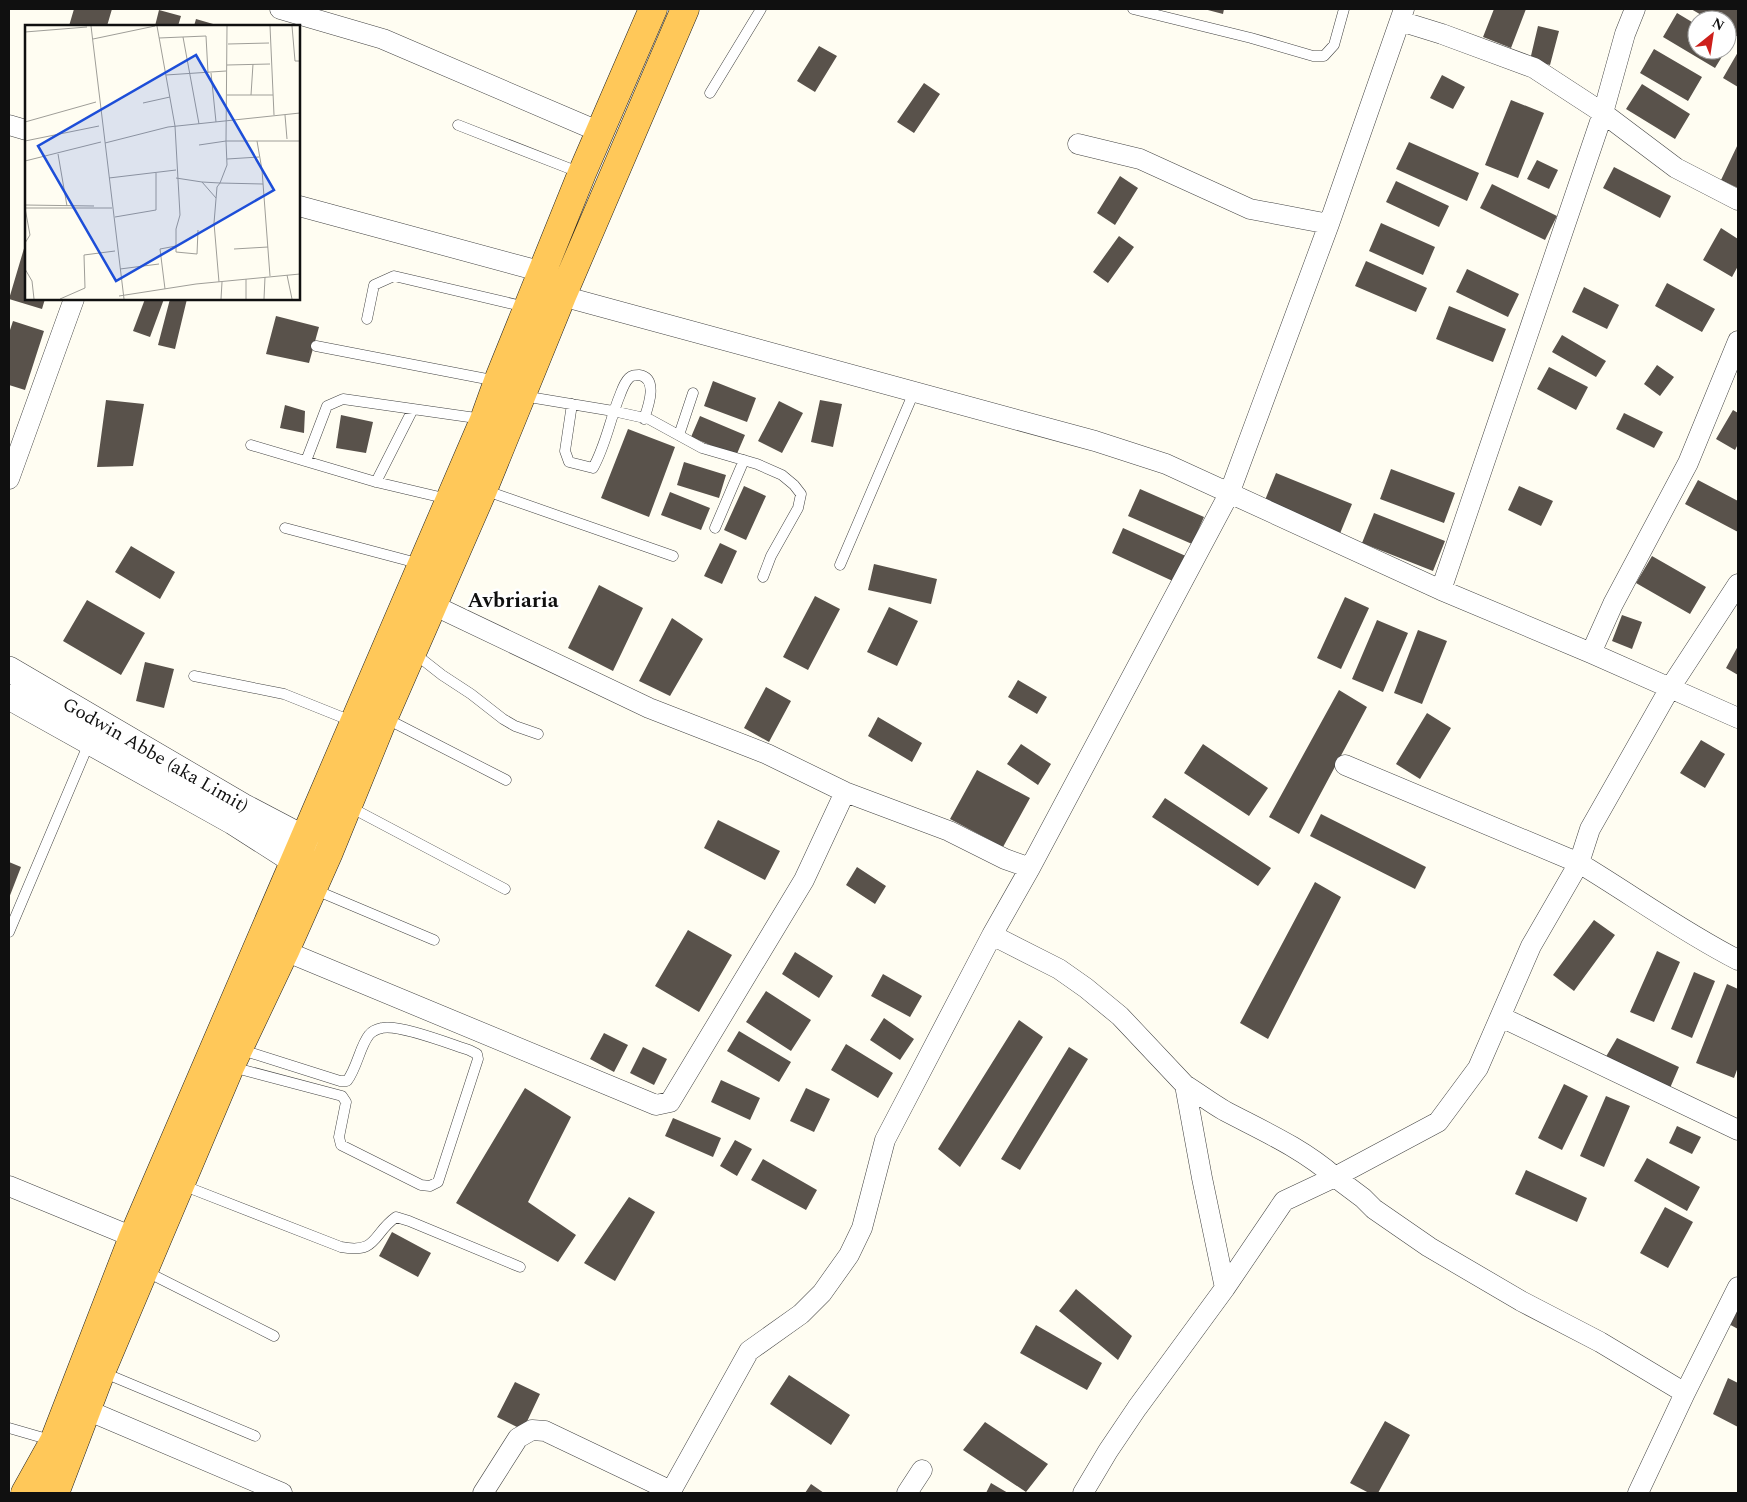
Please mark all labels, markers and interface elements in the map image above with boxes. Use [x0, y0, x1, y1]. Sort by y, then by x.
north arrow [1687, 10, 1737, 60]
text: N [1708, 12, 1728, 36]
inset map [25, 25, 300, 300]
district label: Avbriaria [467, 585, 559, 617]
street label: Godwin Abbe (aka Limit) [57, 690, 254, 820]

